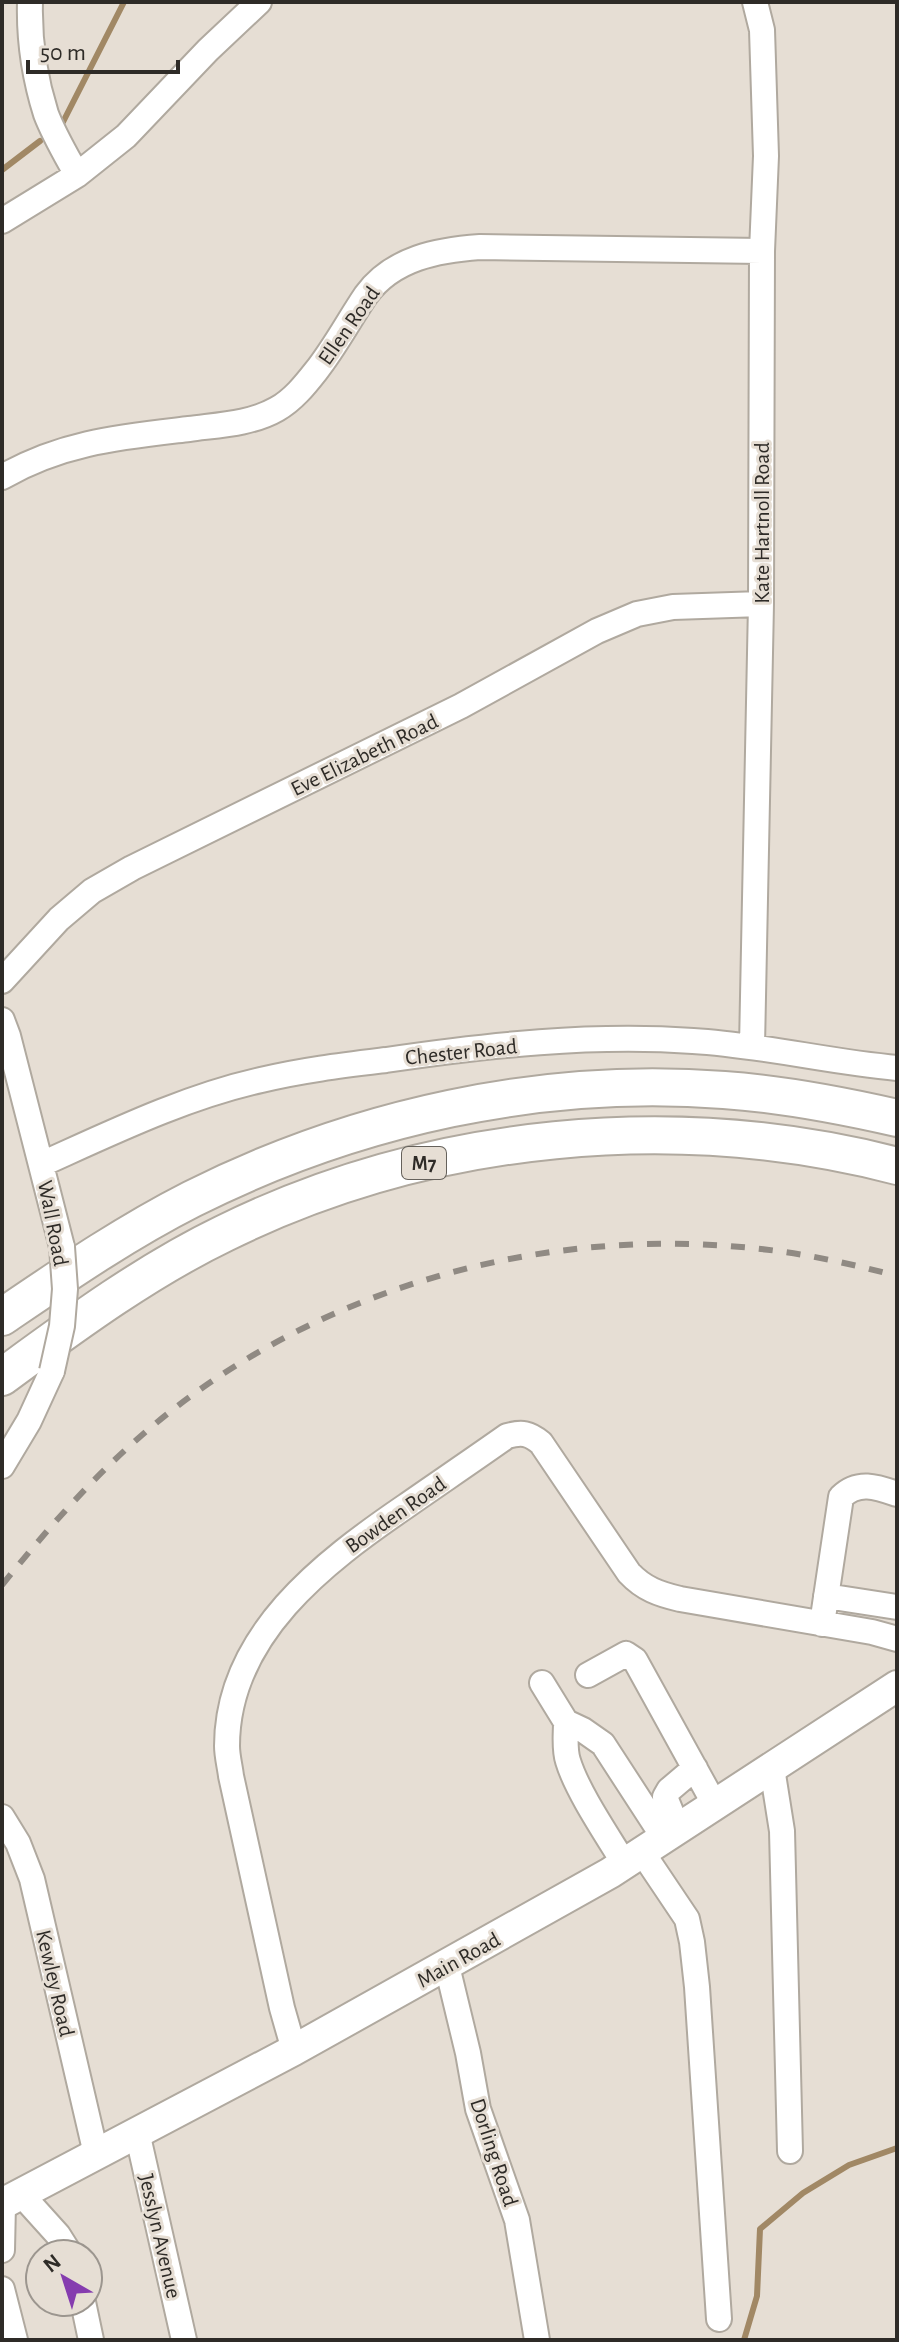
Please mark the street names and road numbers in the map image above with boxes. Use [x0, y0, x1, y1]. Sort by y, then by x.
street label: Ellen Road [314, 282, 384, 369]
street label: Kate Hartnoll Road [751, 442, 773, 604]
street label: Eve Elizabeth Road [287, 710, 441, 800]
street label: Chester Road [404, 1035, 518, 1069]
road number: M7 [402, 1147, 446, 1179]
street label: Wall Road [34, 1178, 72, 1268]
street label: Bowden Road [341, 1472, 450, 1557]
street label: Kewley Road [32, 1928, 78, 2039]
street label: Main Road [413, 1928, 504, 1992]
street label: Dorling Road [466, 2096, 522, 2209]
street label: Jesslyn Avenue [135, 2172, 185, 2300]

